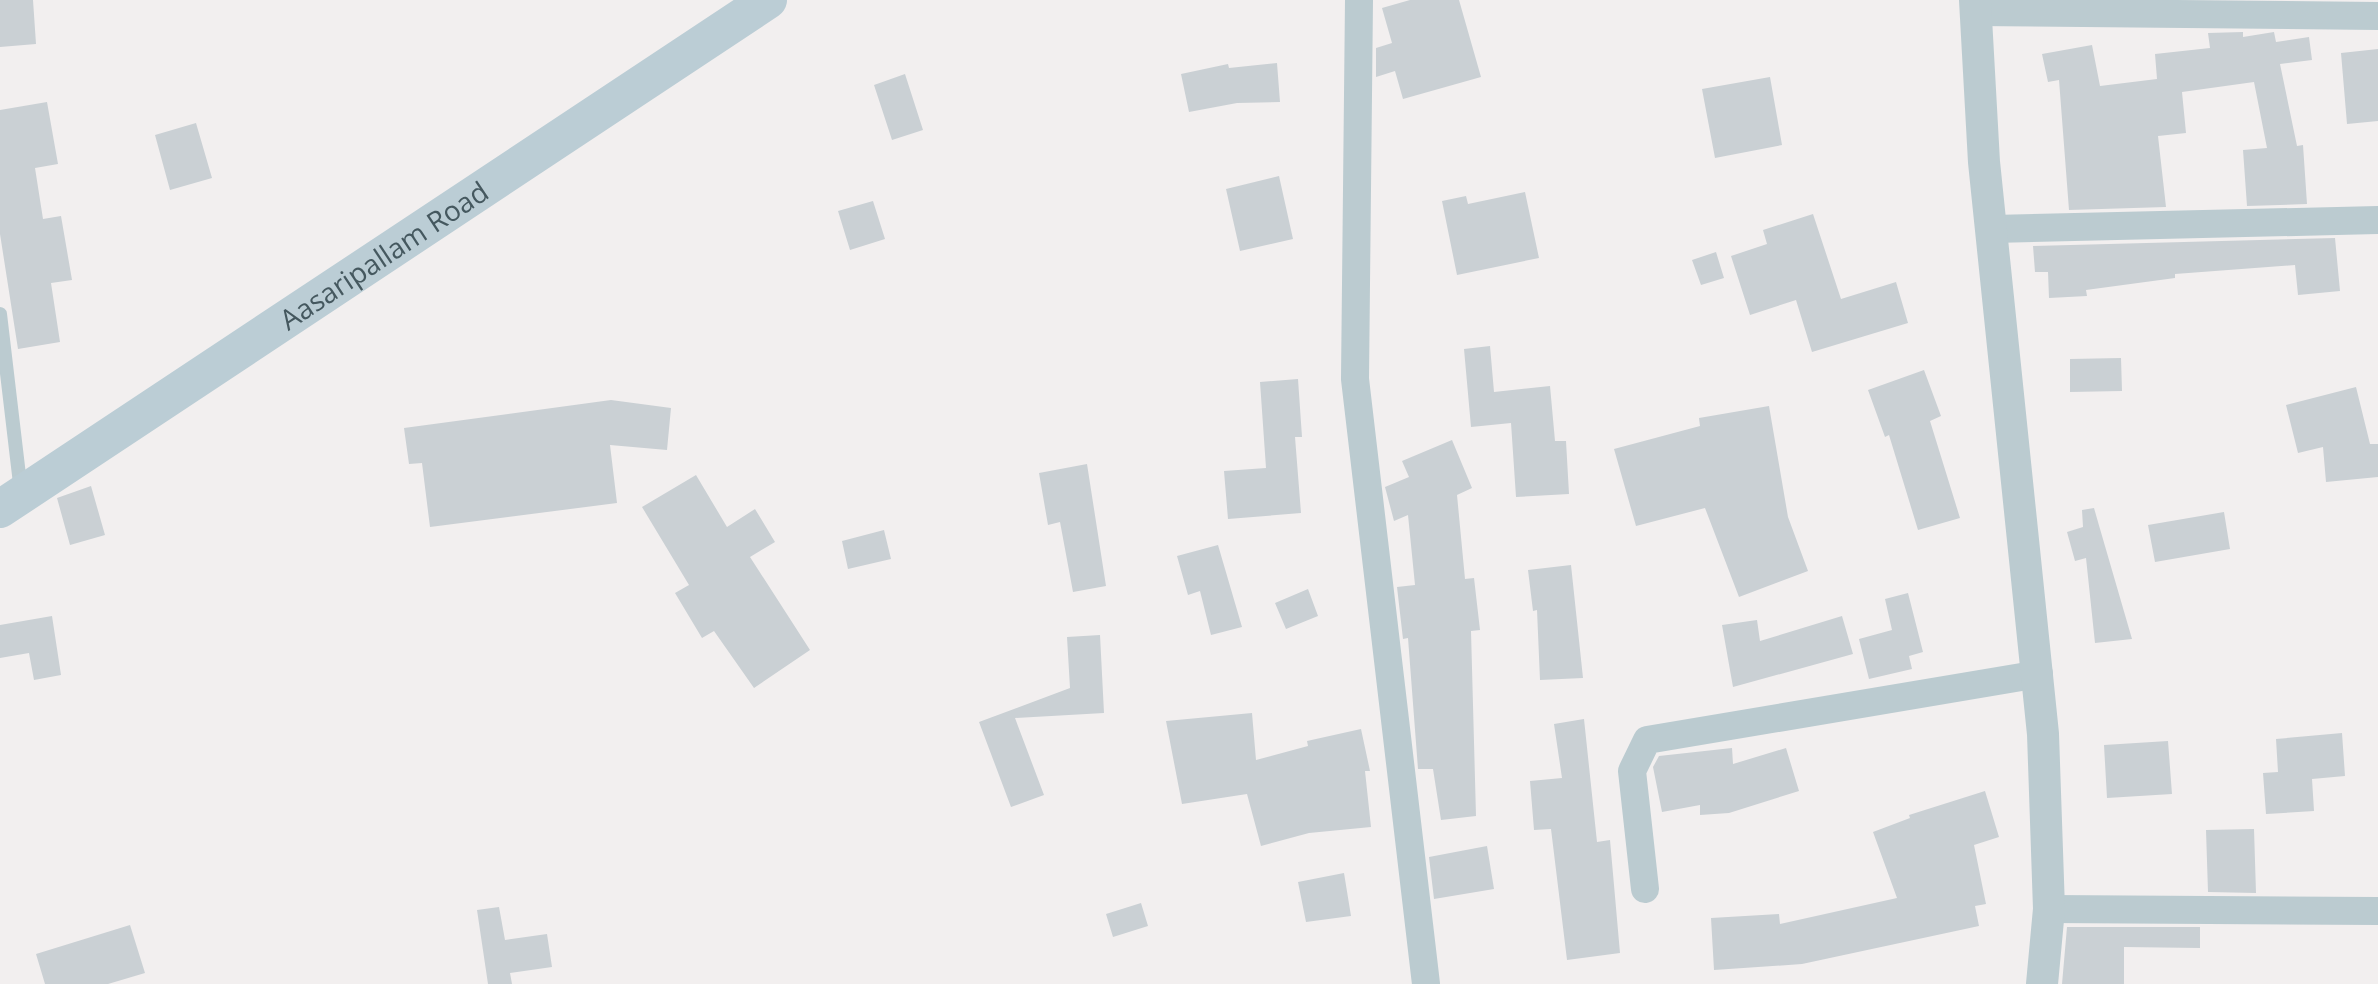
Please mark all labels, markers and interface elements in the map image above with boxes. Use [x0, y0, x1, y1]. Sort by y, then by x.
street label: Aasaripallam Road [272, 172, 495, 338]

